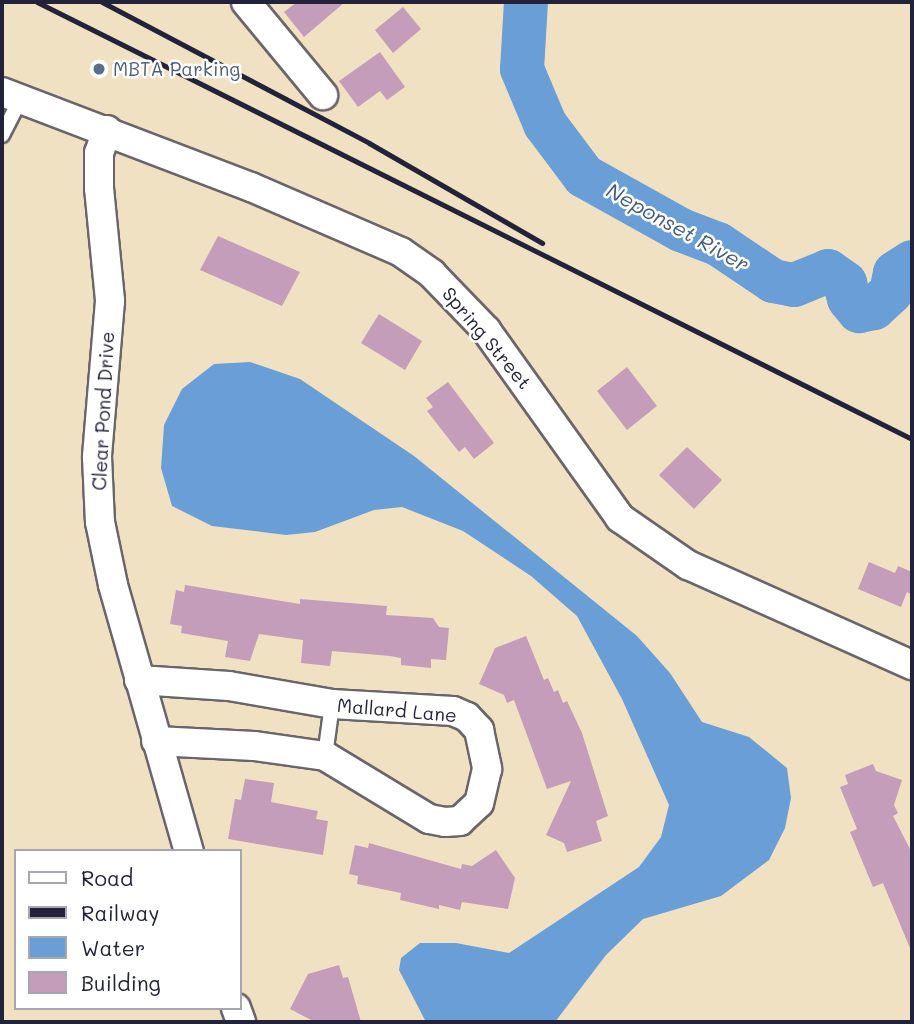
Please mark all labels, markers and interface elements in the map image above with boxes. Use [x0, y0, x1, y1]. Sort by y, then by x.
place label: MBTA Parking [113, 58, 240, 80]
marker: MBTA Parking [91, 61, 107, 77]
water label: Neponset River [602, 177, 754, 277]
street label: Spring Street [438, 282, 536, 394]
street label: Clear Pond Drive [87, 331, 119, 491]
street label: Mallard Lane [336, 693, 458, 727]
legend [14, 849, 242, 1010]
text: Road [81, 864, 133, 891]
text: Railway [81, 899, 160, 926]
text: Water [81, 934, 145, 961]
text: Building [81, 969, 161, 996]

